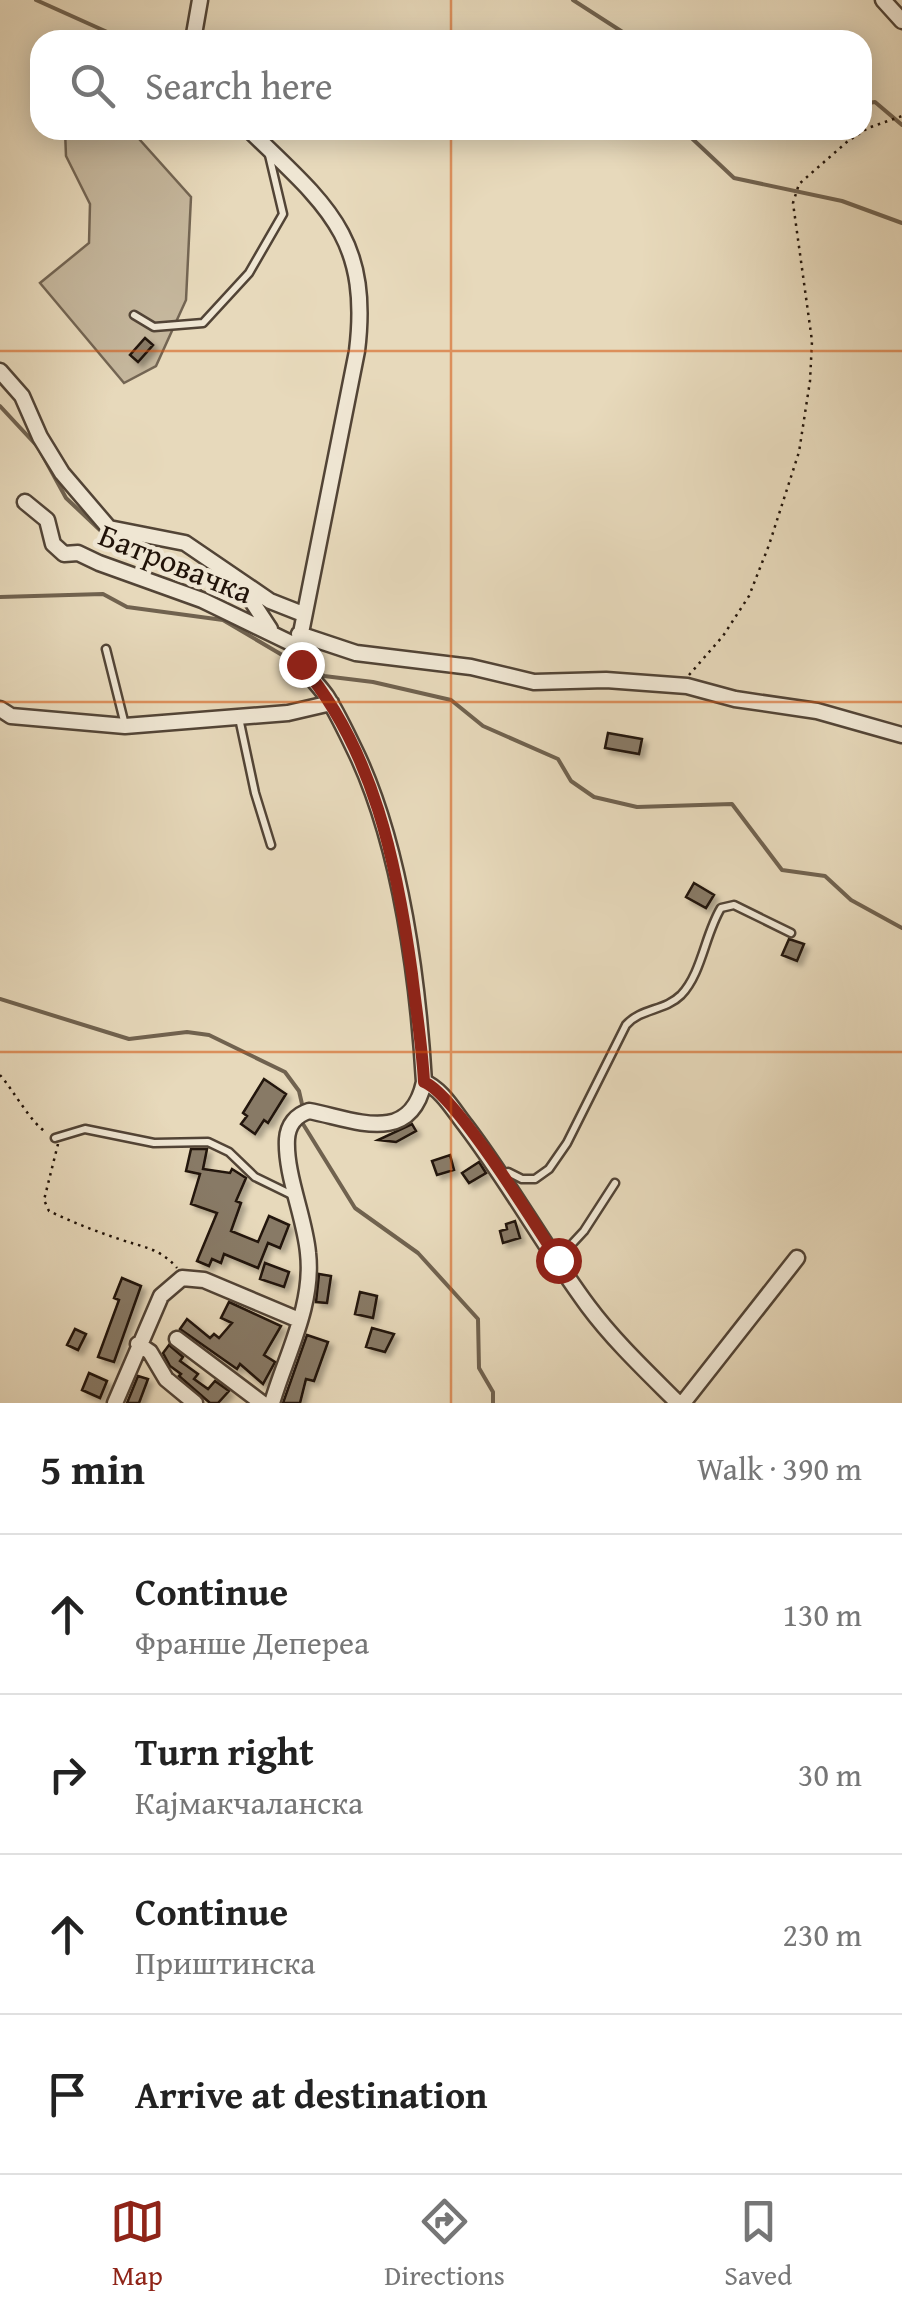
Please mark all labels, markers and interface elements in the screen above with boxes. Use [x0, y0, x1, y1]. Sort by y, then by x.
search box [30, 30, 872, 140]
text: Search here [145, 57, 333, 113]
icon: search [65, 58, 120, 113]
street label: Батровачка [92, 511, 261, 615]
route end [279, 642, 325, 688]
route start [536, 1238, 582, 1284]
text: 5 min [40, 1438, 145, 1499]
text: Walk · 390 m [697, 1445, 862, 1492]
text: Continue [135, 1563, 288, 1619]
icon: ahead [40, 1587, 95, 1642]
text: 130 m [783, 1591, 862, 1638]
text: Франше Депереа [135, 1619, 369, 1666]
text: Turn right [135, 1723, 314, 1779]
icon: right [40, 1747, 95, 1802]
text: 30 m [798, 1751, 862, 1798]
text: Кајмакчаланска [135, 1779, 363, 1826]
text: Continue [135, 1883, 288, 1939]
icon: ahead [40, 1907, 95, 1962]
text: 230 m [783, 1911, 862, 1958]
text: Приштинска [135, 1939, 315, 1986]
text: Arrive at destination [135, 2066, 488, 2122]
icon: arrive [40, 2067, 95, 2122]
tab: Map [110, 2194, 165, 2295]
tab: Directions [384, 2194, 505, 2295]
tab: Saved [724, 2194, 792, 2295]

